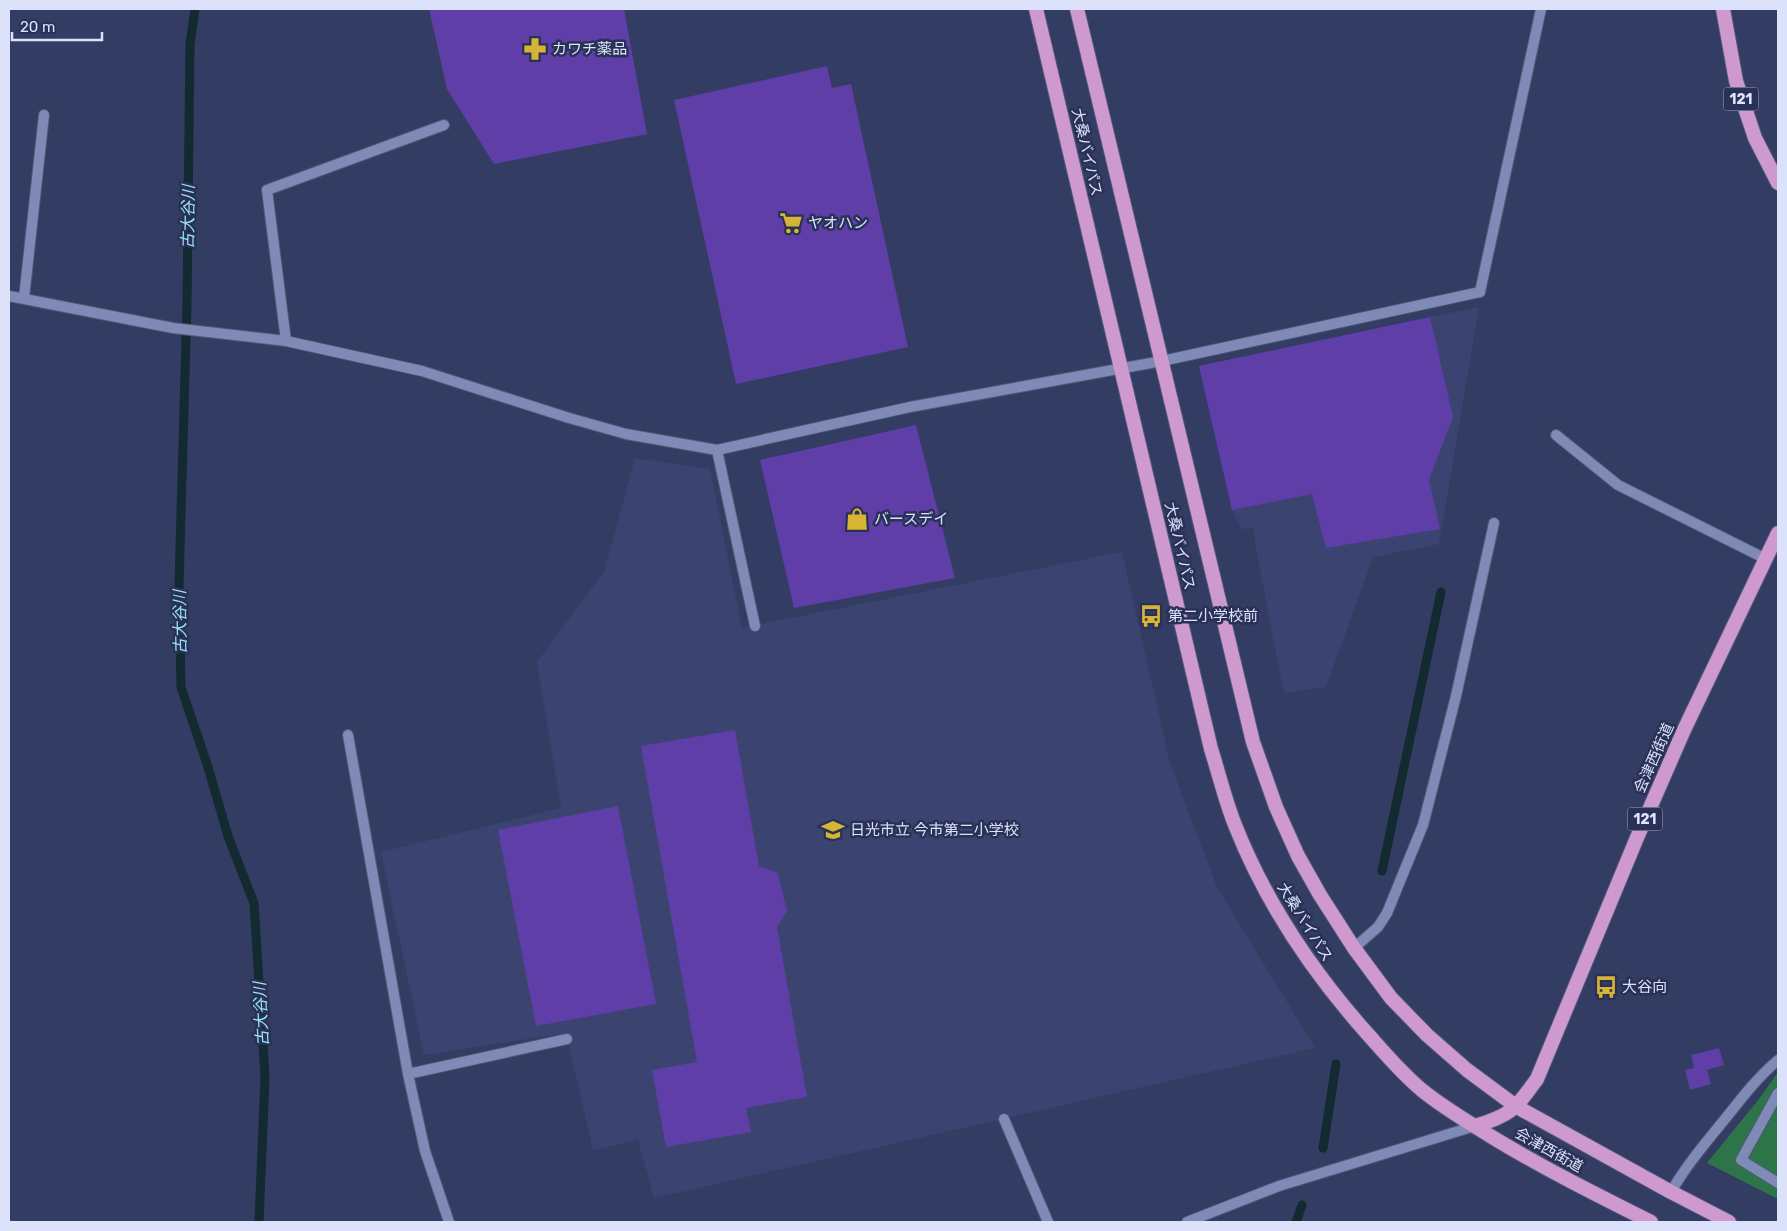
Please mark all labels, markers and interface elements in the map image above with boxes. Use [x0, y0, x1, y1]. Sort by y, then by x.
scale bar [12, 10, 102, 42]
text: 20 m [20, 18, 55, 36]
pharmacy icon: カワチ薬品 [522, 36, 548, 62]
place label: カワチ薬品 [552, 40, 627, 58]
road number: 121 [1724, 88, 1758, 110]
street label: 大桑バイパス [1068, 106, 1106, 198]
water label: 古大谷川 [178, 183, 198, 249]
supermarket icon: ヤオハン [778, 210, 804, 236]
place label: ヤオハン [808, 214, 868, 232]
street label: 大桑バイパス [1161, 500, 1199, 592]
shop icon: バースデイ [844, 506, 870, 532]
place label: バースデイ [874, 510, 948, 528]
water label: 古大谷川 [170, 588, 190, 654]
bus stop icon: 第二小学校前 [1138, 603, 1164, 629]
place label: 第二小学校前 [1168, 607, 1258, 625]
street label: 会津西街道 [1631, 720, 1677, 796]
road number: 121 [1628, 808, 1662, 831]
school or university icon: 日光市立 今市第二小学校 [820, 817, 846, 843]
place label: 日光市立 今市第二小学校 [850, 821, 1019, 839]
street label: 大桑バイパス [1274, 879, 1336, 965]
bus stop icon: 大谷向 [1593, 974, 1619, 1000]
place label: 大谷向 [1622, 978, 1667, 996]
water label: 古大谷川 [250, 980, 272, 1046]
street label: 会津西街道 [1512, 1124, 1586, 1176]

